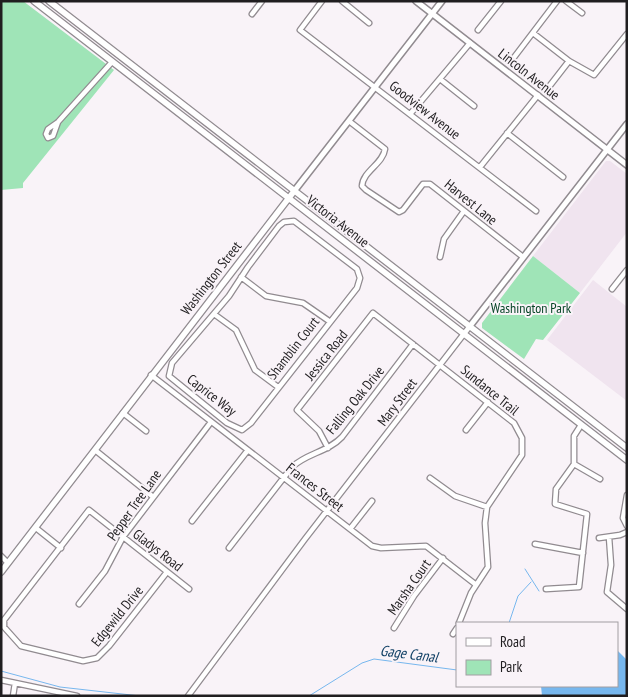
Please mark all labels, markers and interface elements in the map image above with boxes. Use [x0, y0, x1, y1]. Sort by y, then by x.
street label: Lincoln Avenue [495, 44, 564, 104]
street label: Goodview Avenue [386, 77, 464, 143]
street label: Harvest Lane [441, 175, 501, 229]
street label: Victoria Avenue [302, 190, 373, 251]
street label: Washington Street [177, 237, 245, 318]
park label: Washington Park [491, 299, 572, 317]
street label: Shamblin Court [263, 313, 323, 383]
street label: Jessica Road [300, 326, 351, 385]
street label: Sundance Trail [457, 361, 523, 419]
street label: Falling Oak Drive [322, 362, 388, 438]
street label: Caprice Way [184, 370, 241, 420]
street label: Mary Street [373, 374, 421, 429]
street label: Frances Street [282, 459, 348, 515]
street label: Pepper Tree Lane [103, 466, 165, 544]
street label: Gladys Road [129, 525, 187, 575]
street label: Marsha Court [383, 556, 435, 618]
street label: Edgewild Drive [87, 582, 147, 650]
legend [456, 622, 618, 687]
text: Road [500, 632, 526, 651]
water label: Gage Canal [379, 641, 440, 667]
text: Park [500, 657, 522, 676]

